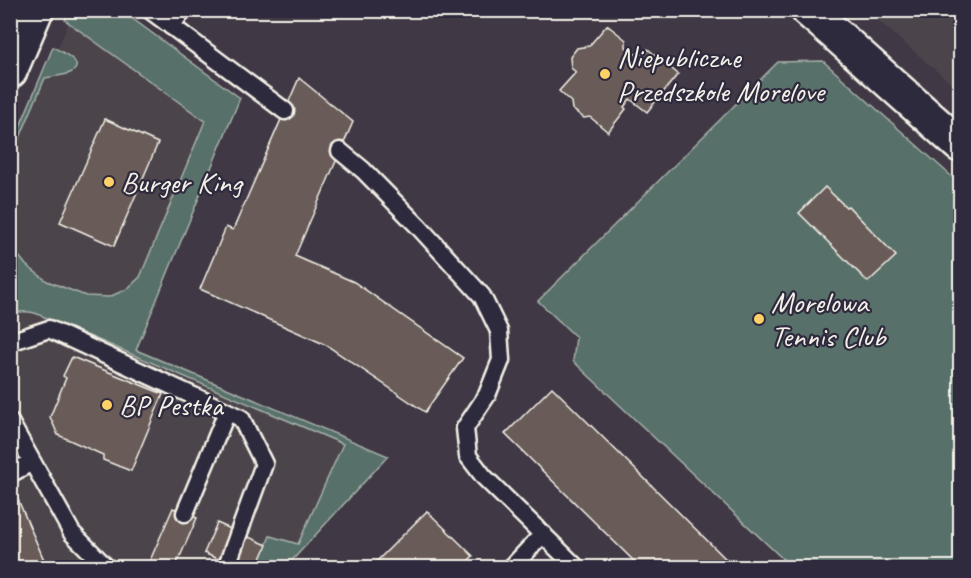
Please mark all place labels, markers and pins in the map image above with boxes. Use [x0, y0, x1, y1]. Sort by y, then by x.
place label: Niepubliczne Przedszkole Morelove [617, 38, 826, 110]
marker: Niepubliczne Przedszkole Morelove [598, 67, 612, 81]
place label: Burger King [121, 163, 244, 201]
marker: Burger King [102, 175, 116, 189]
place label: Morelowa Tennis Club [771, 283, 887, 355]
marker: Morelowa Tennis Club [752, 312, 766, 326]
place label: BP Pestka [119, 386, 224, 424]
marker: BP Pestka [100, 398, 114, 412]

